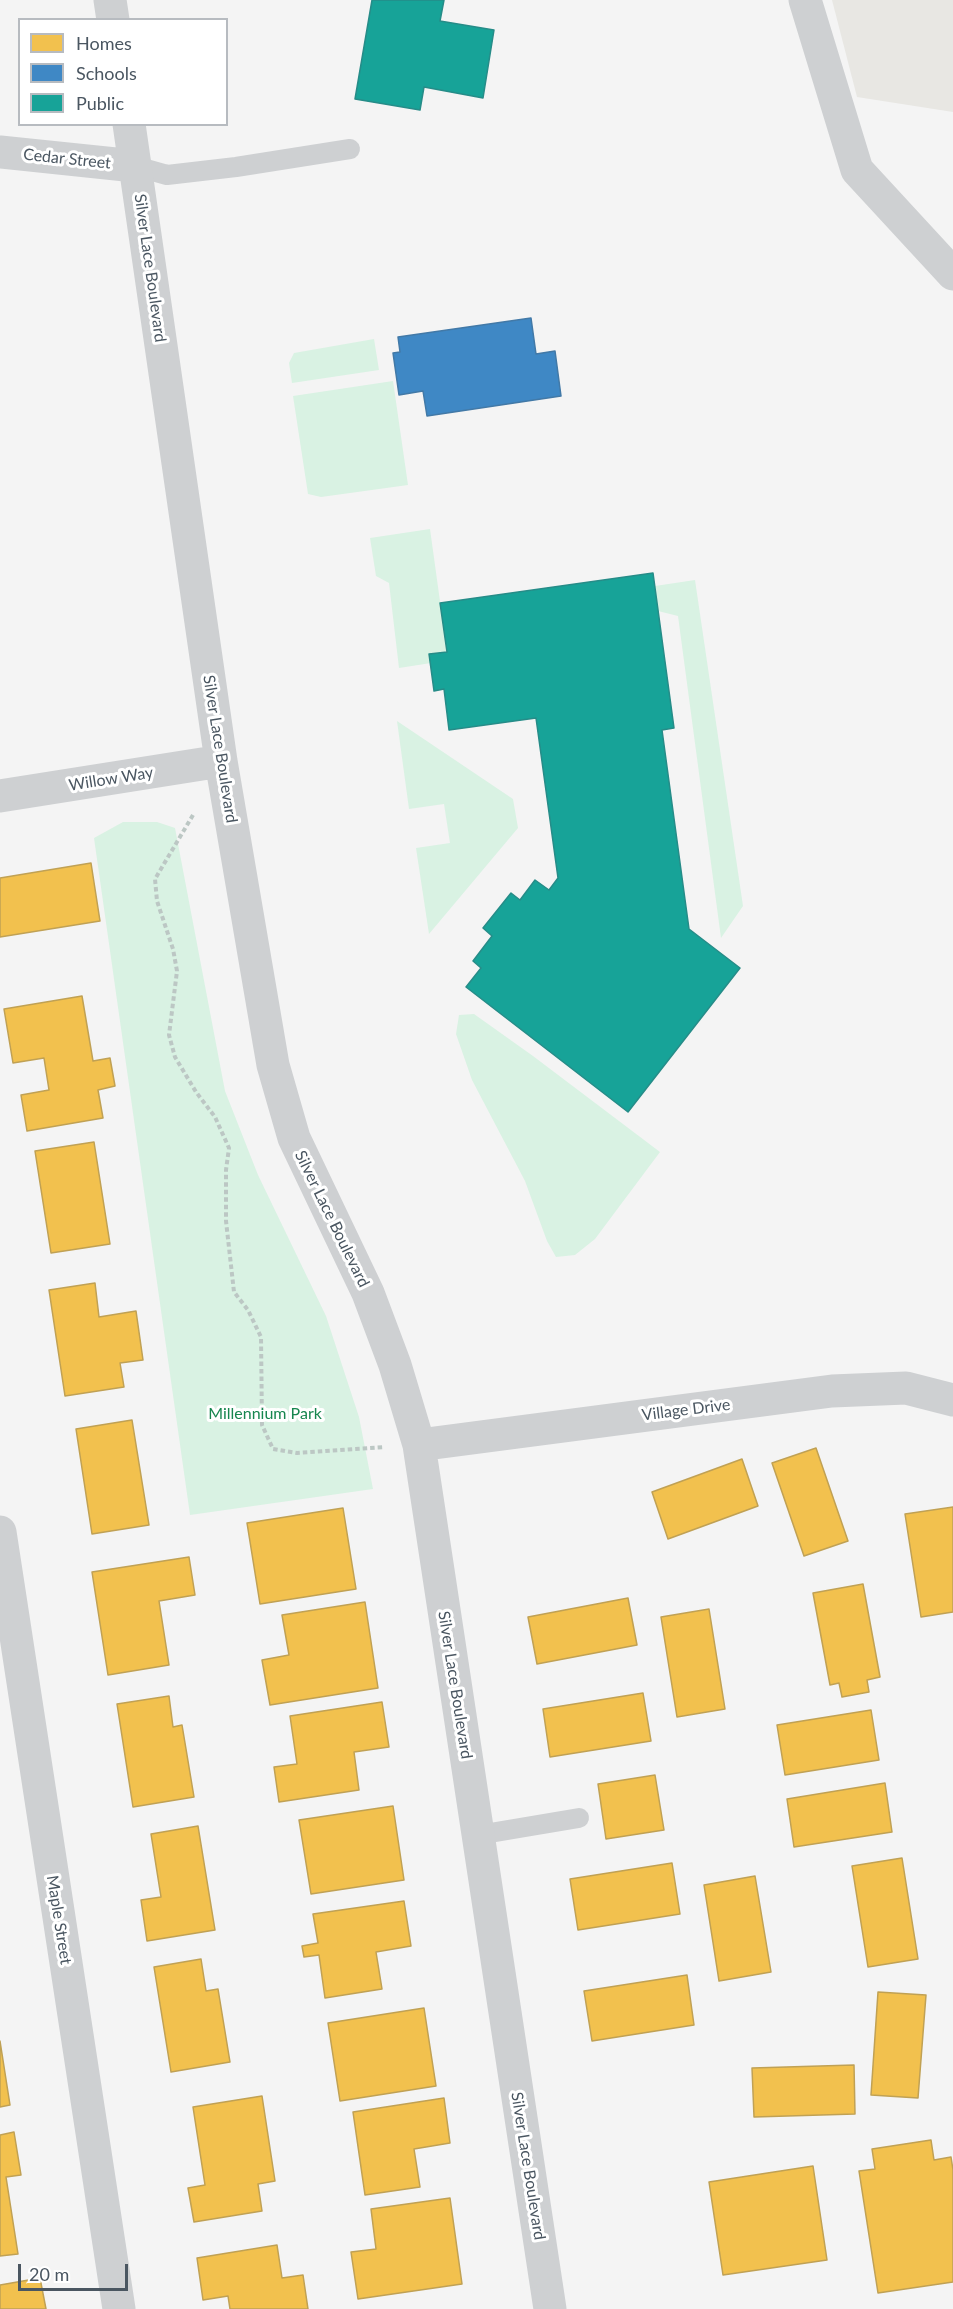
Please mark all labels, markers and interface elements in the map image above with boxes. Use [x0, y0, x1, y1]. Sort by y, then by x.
legend [18, 18, 228, 126]
text: Homes [76, 32, 132, 54]
text: Schools [76, 62, 137, 84]
text: Public [76, 92, 124, 114]
street label: Cedar Street [22, 145, 112, 173]
street label: Silver Lace Boulevard [130, 193, 170, 343]
street label: Silver Lace Boulevard [199, 674, 241, 824]
street label: Willow Way [67, 763, 155, 795]
street label: Silver Lace Boulevard [291, 1148, 373, 1290]
street label: Village Drive [641, 1395, 731, 1425]
park label: Millennium Park [208, 1404, 322, 1424]
street label: Silver Lace Boulevard [434, 1610, 476, 1760]
street label: Maple Street [42, 1874, 76, 1966]
street label: Silver Lace Boulevard [507, 2091, 549, 2241]
scale bar [21, 2252, 130, 2290]
text: 20 m [29, 2263, 69, 2285]

